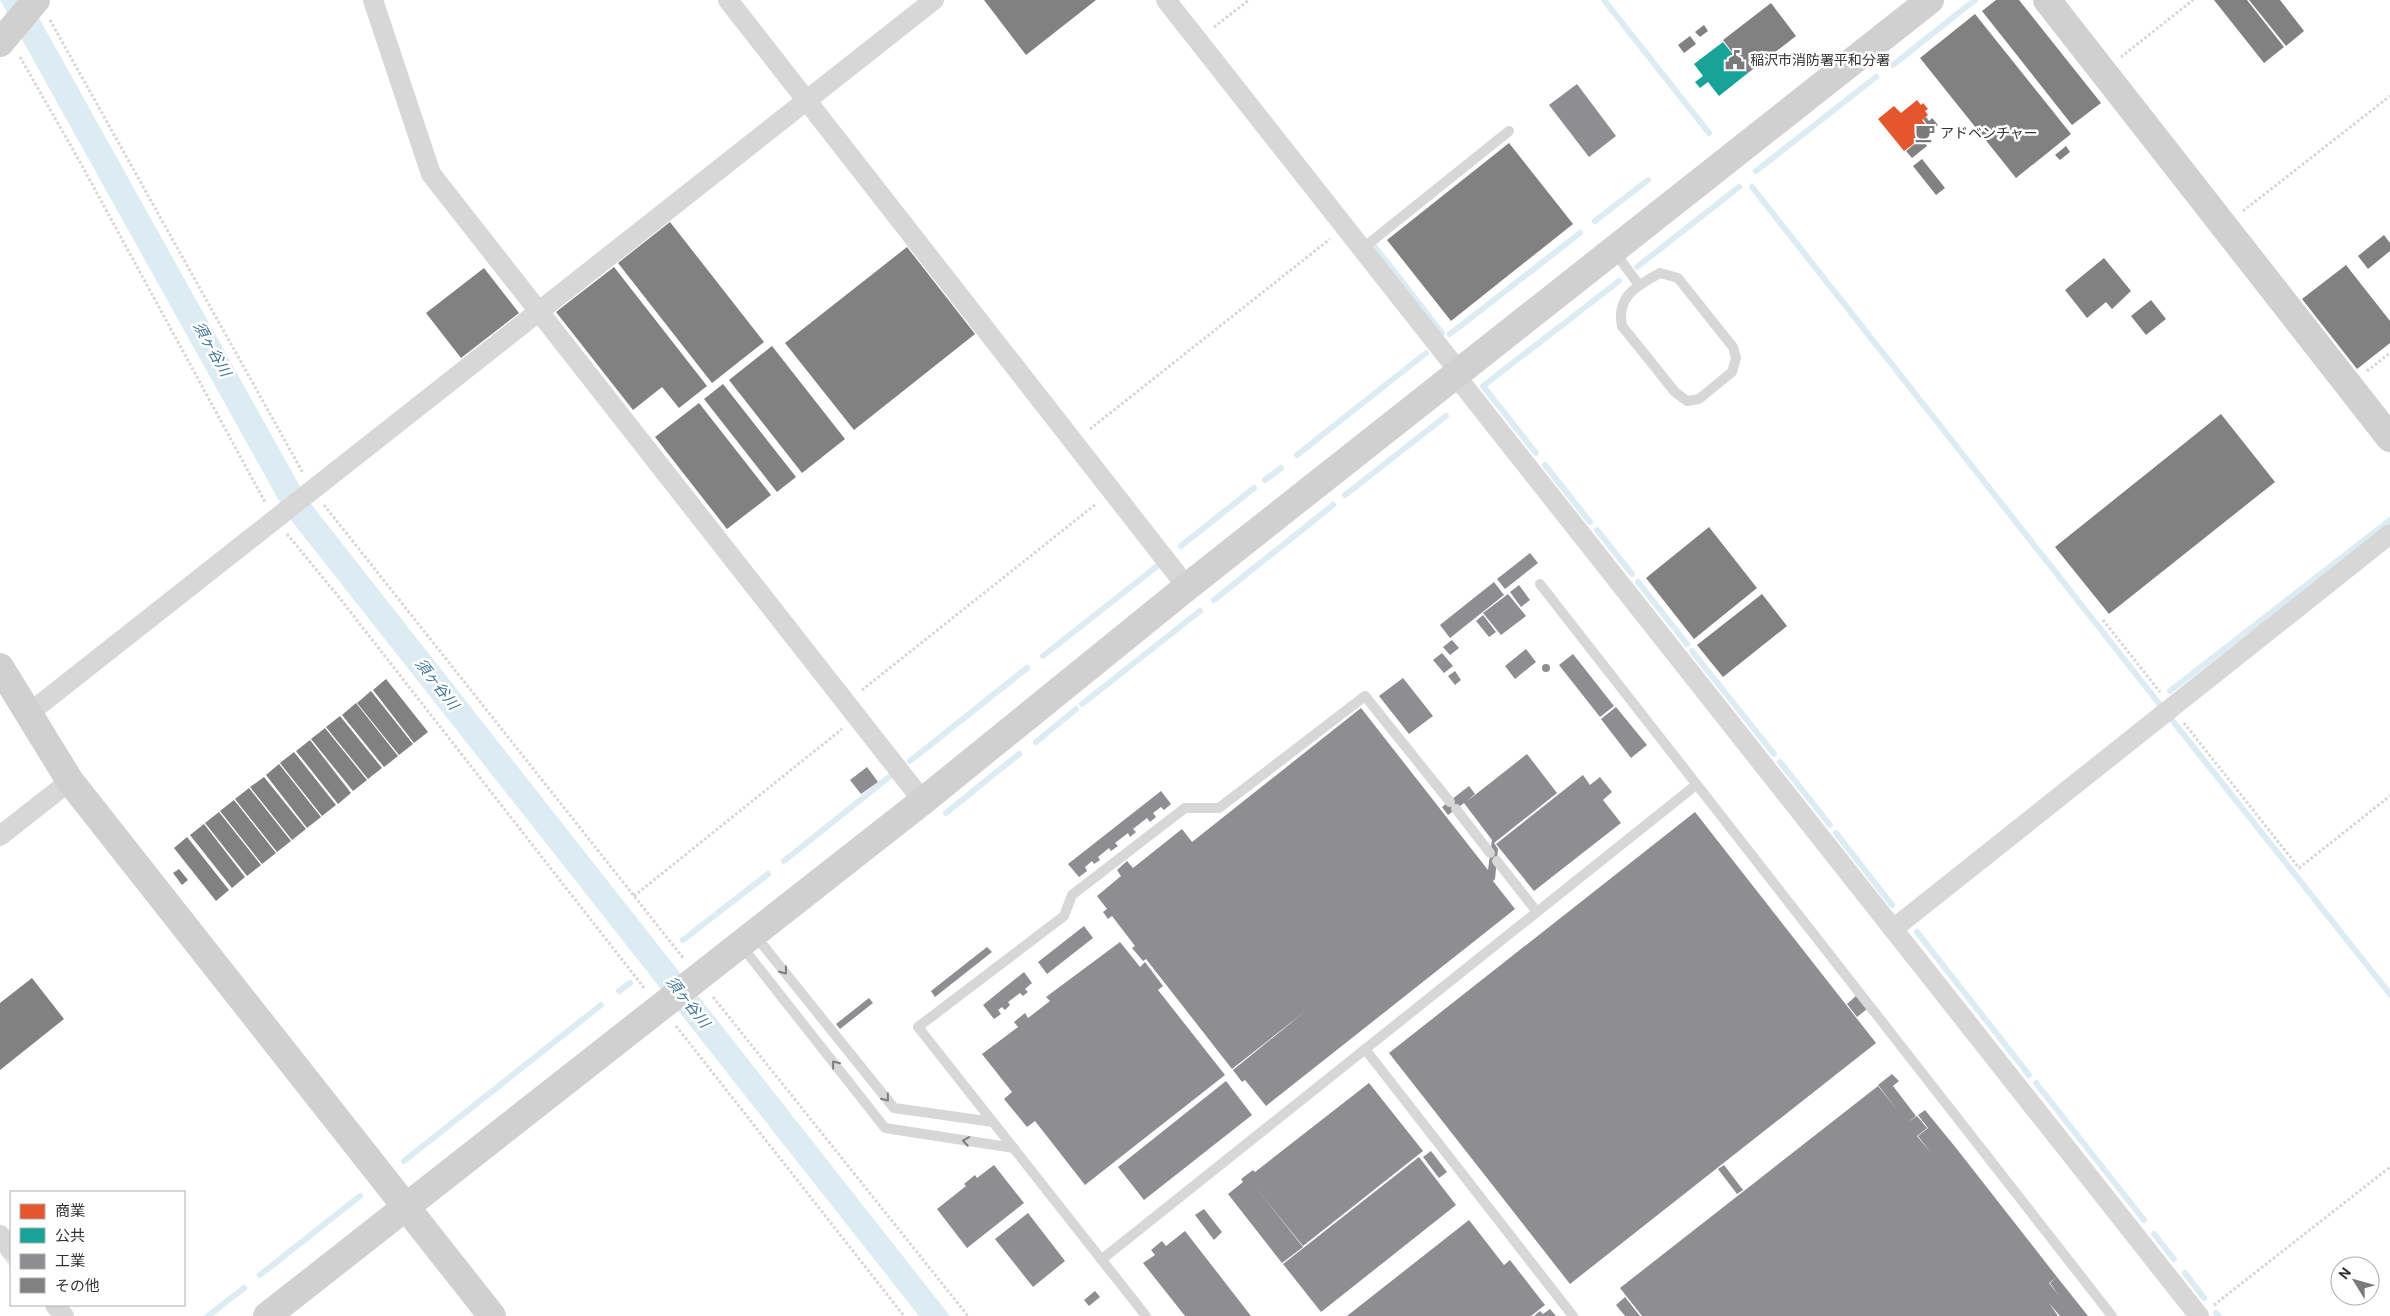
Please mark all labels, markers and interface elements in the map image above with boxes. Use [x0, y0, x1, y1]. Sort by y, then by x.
public building icon: 稲沢市消防署平和分署 [1724, 49, 1746, 71]
place label: 稲沢市消防署平和分署 [1750, 52, 1890, 68]
cafe icon: アドベンチャー [1914, 122, 1936, 144]
place label: アドベンチャー [1940, 125, 2038, 141]
water label: 須ヶ谷川 [190, 318, 235, 381]
water label: 須ヶ谷川 [411, 655, 464, 715]
one-way arrow [779, 965, 787, 974]
water label: 須ヶ谷川 [662, 973, 715, 1033]
one-way arrow [832, 1060, 841, 1070]
one-way arrow [880, 1092, 889, 1101]
one-way arrow [961, 1136, 970, 1146]
legend [10, 1191, 185, 1306]
text: 商業 [55, 1202, 85, 1220]
text: 公共 [55, 1227, 85, 1245]
text: 工業 [55, 1252, 85, 1270]
north arrow [2330, 1256, 2380, 1306]
text: N [2335, 1264, 2354, 1282]
text: その他 [55, 1277, 100, 1295]

